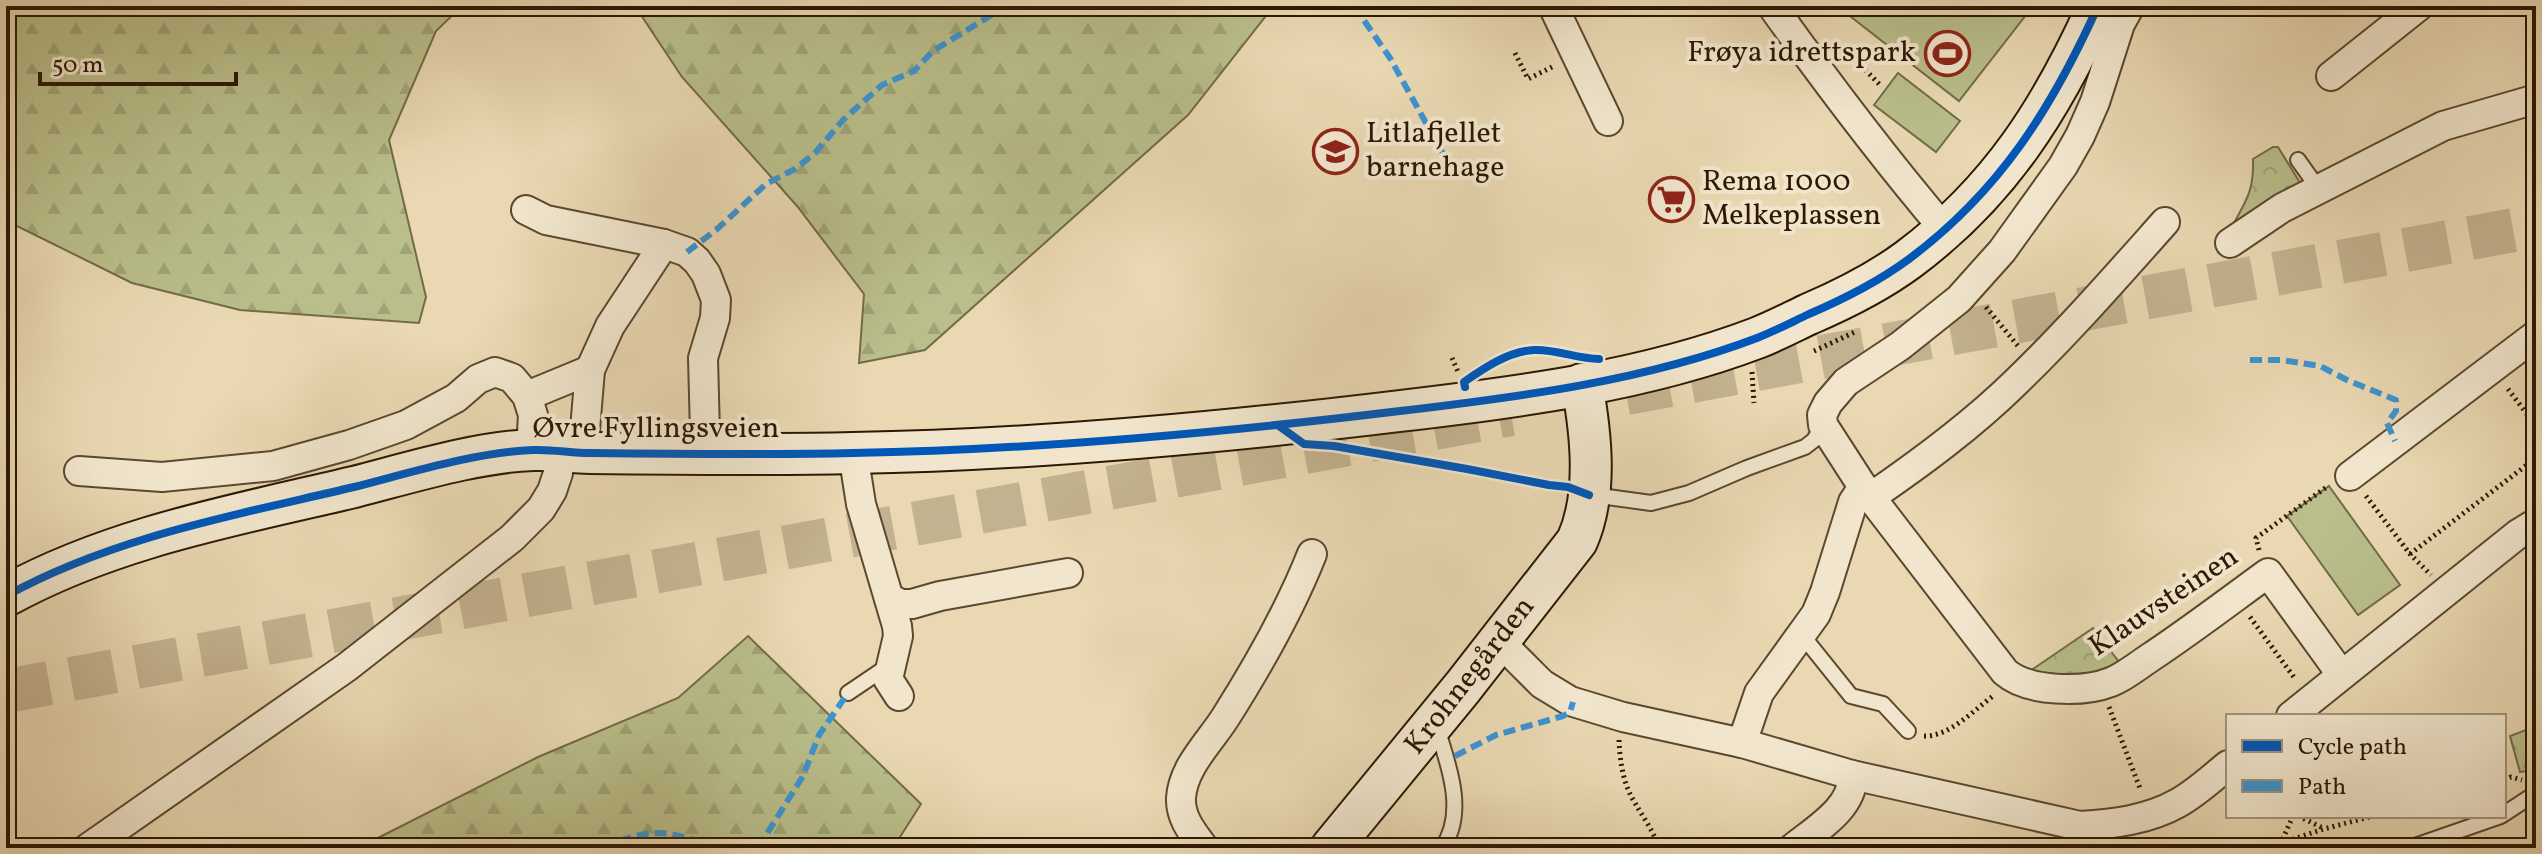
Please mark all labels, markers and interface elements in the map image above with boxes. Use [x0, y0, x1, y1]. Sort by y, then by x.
sports icon: Frøya idrettspark [1923, 29, 1971, 77]
place label: Frøya idrettspark [1687, 32, 1916, 74]
scale bar [40, 36, 236, 86]
text: 50 m [52, 49, 104, 83]
place label: Litlafjellet barnehage [1366, 113, 1504, 189]
school or university icon: Litlafjellet barnehage [1311, 127, 1359, 175]
place label: Rema 1000 Melkeplassen [1702, 161, 1881, 237]
supermarket icon: Rema 1000 Melkeplassen [1647, 175, 1695, 223]
street label: Øvre Fyllingsveien [533, 408, 780, 450]
street label: Klauvsteinen [2081, 536, 2247, 668]
street label: Krohnegården [1395, 588, 1545, 764]
legend [2226, 714, 2506, 818]
text: Cycle path [2298, 731, 2407, 765]
text: Path [2298, 771, 2346, 805]

